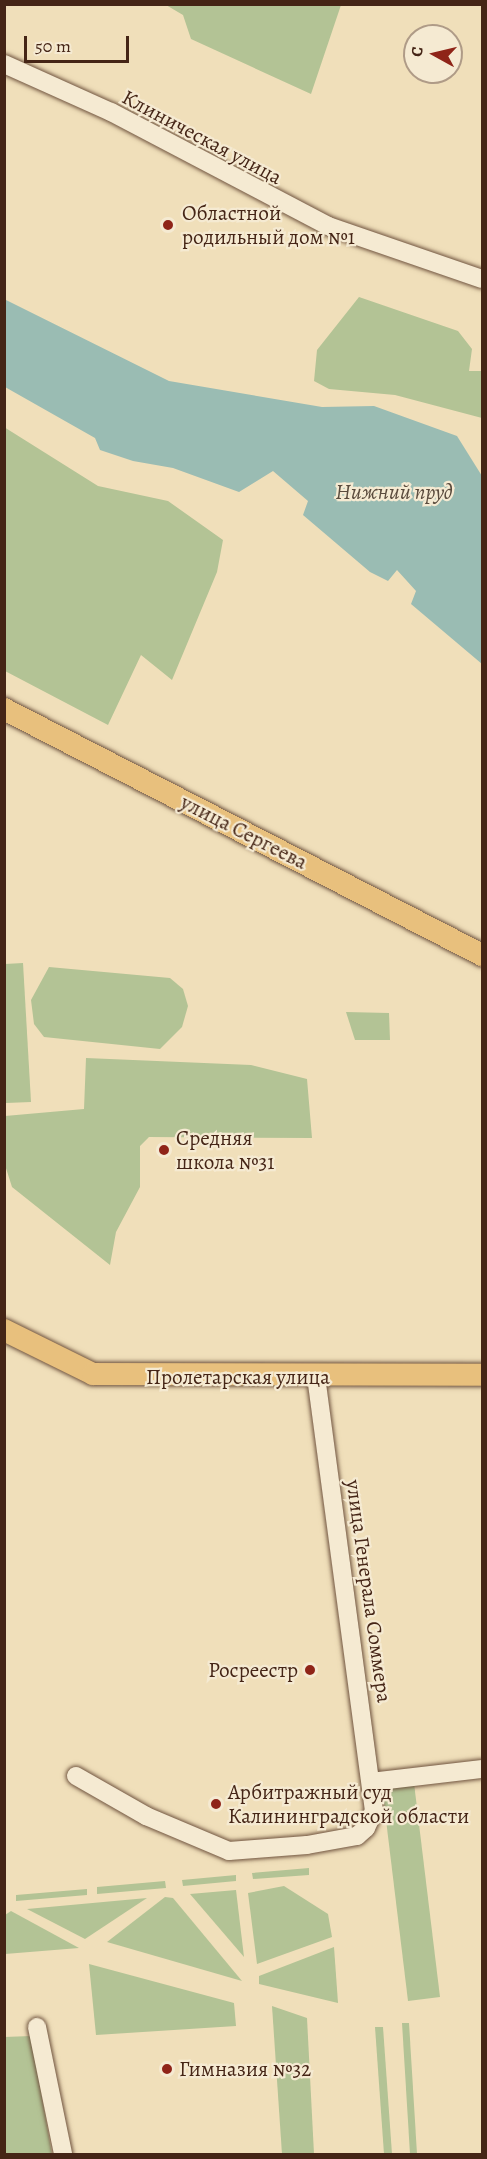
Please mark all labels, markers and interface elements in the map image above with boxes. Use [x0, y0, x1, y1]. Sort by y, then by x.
scale bar [27, 24, 132, 62]
north arrow [403, 24, 463, 84]
text: 50 m [35, 34, 71, 58]
text: С [406, 45, 429, 58]
street label: Клиническая улица [118, 84, 286, 190]
place label: Областной родильный дом №1 [182, 200, 355, 250]
marker: Областной родильный дом №1 [159, 216, 177, 234]
water label: Нижний пруд [335, 480, 453, 506]
street label: улица Сергеева [176, 789, 312, 875]
place label: Средняя школа №31 [176, 1125, 274, 1175]
marker: Средняя школа №31 [157, 1143, 171, 1157]
street label: Пролетарская улица [146, 1364, 330, 1390]
street label: улица Генерала Соммера [341, 1478, 397, 1704]
place label: Росрeeстр [208, 1657, 298, 1683]
marker: Росрeeстр [303, 1663, 317, 1677]
place label: Арбитражный суд Калининградской области [228, 1779, 469, 1829]
marker: Арбитражный суд Калининградской области [209, 1797, 223, 1811]
place label: Гимназия №32 [179, 2056, 311, 2082]
marker: Гимназия №32 [160, 2062, 174, 2076]

